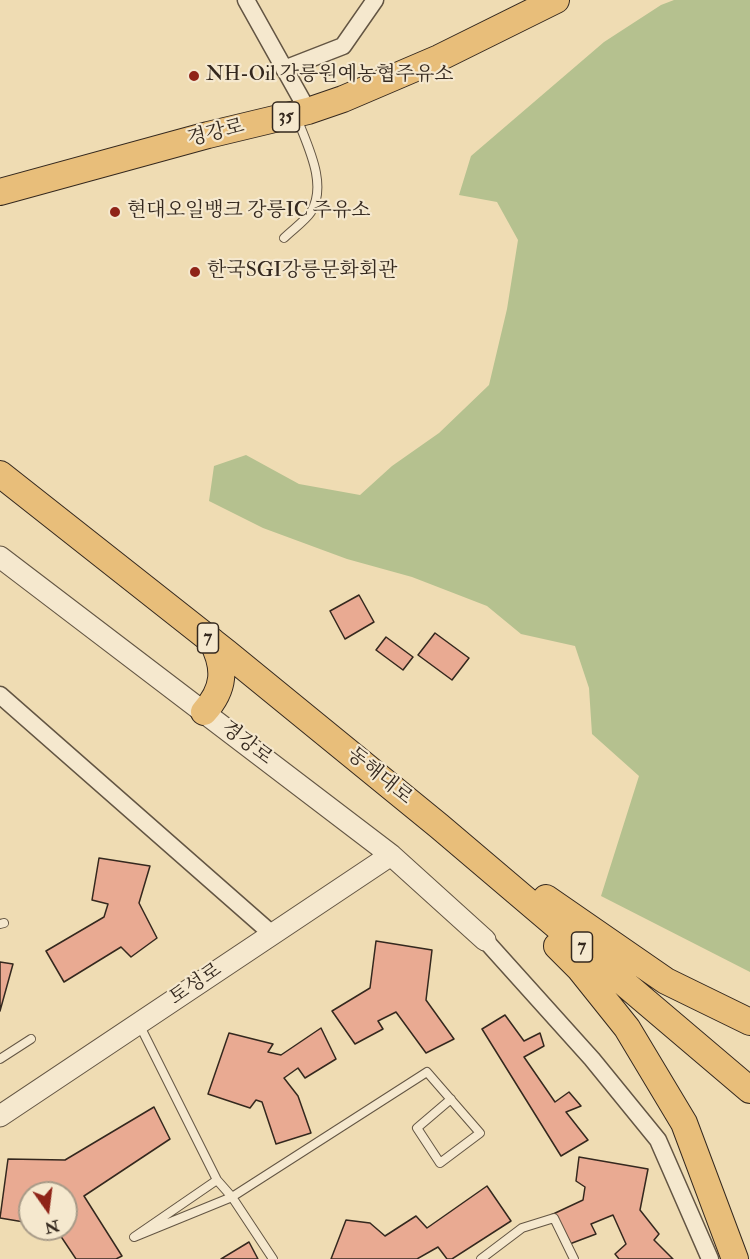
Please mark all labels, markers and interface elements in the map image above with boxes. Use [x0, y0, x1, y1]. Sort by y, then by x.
place label: NH-Oil 강릉원예농협주유소 [206, 64, 454, 88]
marker: NH-Oil 강릉원예농협주유소 [187, 69, 201, 83]
road number: 35 [272, 102, 300, 132]
street label: 경강로 [185, 115, 247, 153]
place label: 현대오일뱅크 강릉IC 주유소 [127, 200, 371, 224]
marker: 현대오일뱅크 강릉IC 주유소 [108, 205, 122, 219]
place label: 한국SGI강릉문화회관 [207, 260, 398, 284]
marker: 한국SGI강릉문화회관 [188, 265, 202, 279]
road number: 7 [198, 623, 218, 653]
street label: 경강로 [216, 717, 276, 771]
street label: 동해대로 [341, 743, 417, 811]
road number: 7 [572, 932, 592, 962]
street label: 토성로 [165, 959, 227, 1011]
north arrow [18, 1181, 78, 1241]
text: N [43, 1215, 61, 1238]

